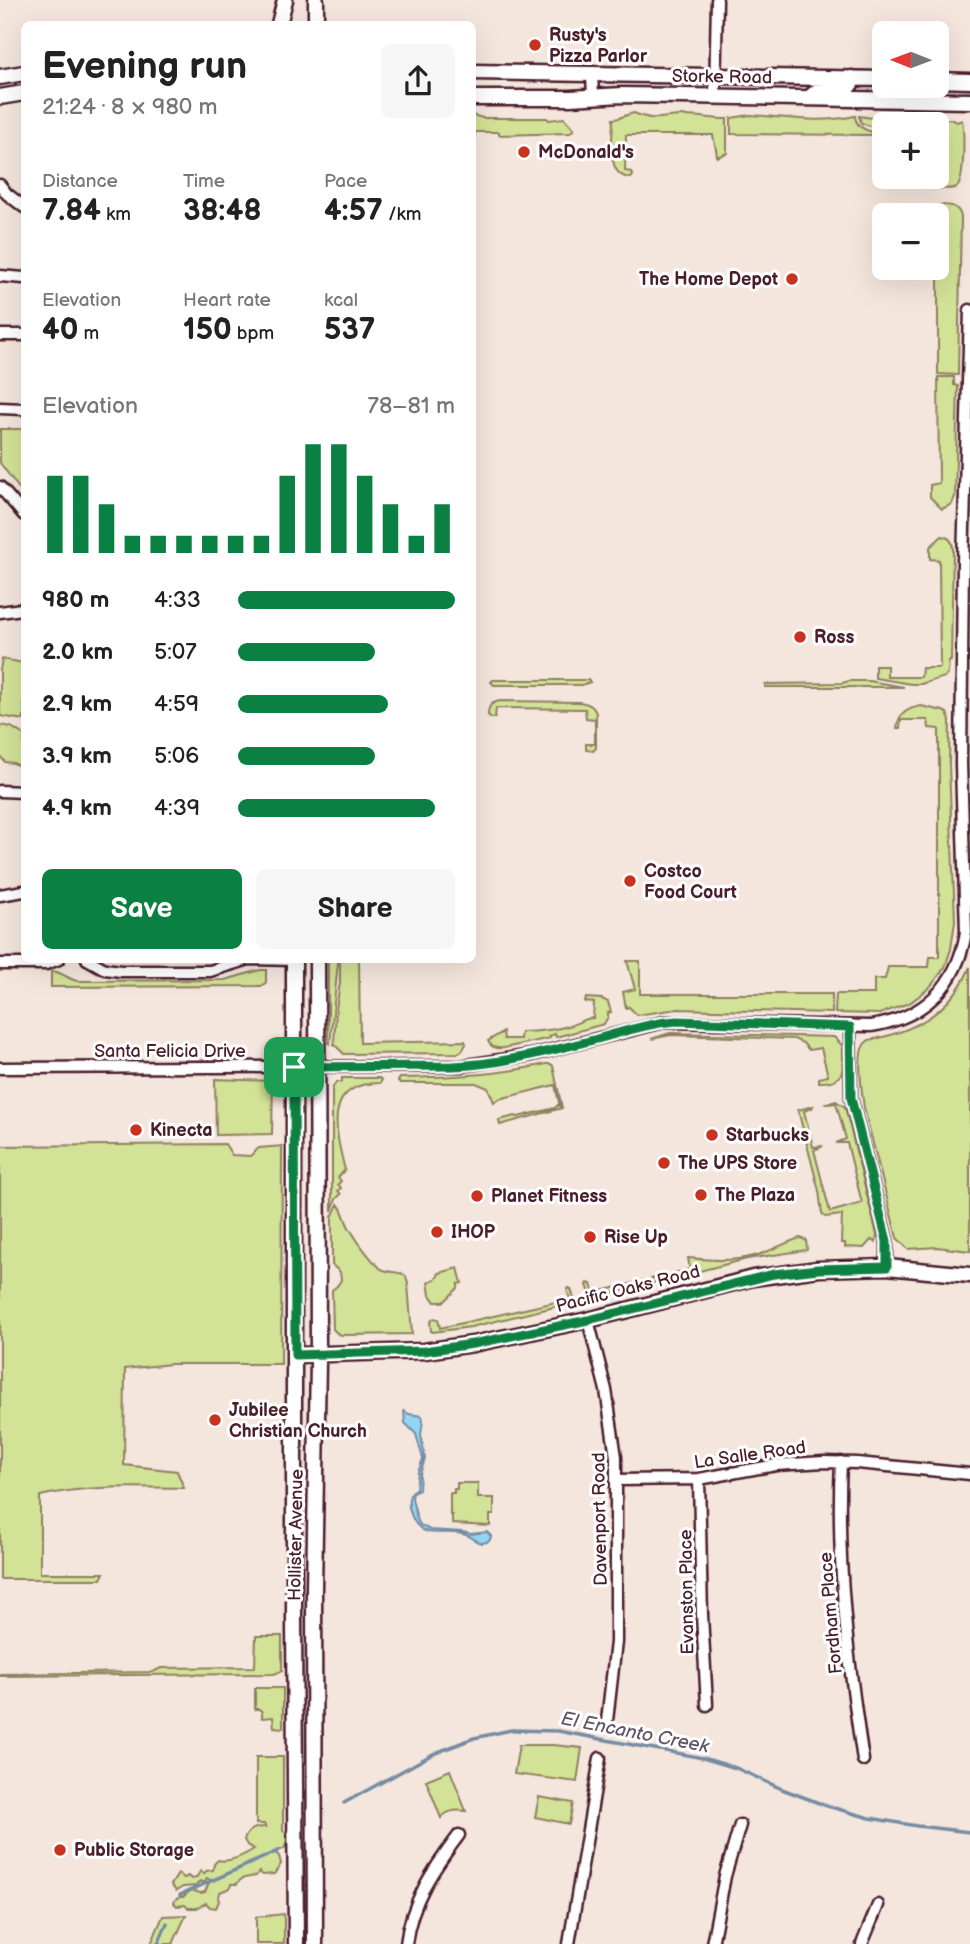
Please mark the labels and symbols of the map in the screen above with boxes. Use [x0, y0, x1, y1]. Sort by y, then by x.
north arrow [872, 21, 948, 98]
place label: Rusty's Pizza Parlor [549, 25, 648, 67]
marker: Rusty's Pizza Parlor [527, 37, 543, 53]
street label: Storke Road [672, 66, 772, 88]
place label: McDonald's [538, 142, 634, 163]
marker: McDonald's [516, 144, 532, 160]
place label: The Home Depot [639, 269, 778, 290]
marker: The Home Depot [784, 271, 800, 287]
place label: Ross [814, 627, 854, 648]
marker: Ross [792, 629, 808, 645]
place label: Costco Food Court [644, 861, 737, 903]
marker: Costco Food Court [622, 873, 638, 889]
pin [264, 1037, 324, 1097]
street label: Santa Felicia Drive [94, 1041, 246, 1062]
place label: Kinecta [150, 1120, 213, 1141]
marker: Kinecta [128, 1122, 144, 1138]
place label: Starbucks [726, 1125, 809, 1146]
marker: Starbucks [704, 1127, 720, 1143]
place label: The UPS Store [678, 1153, 797, 1174]
marker: The UPS Store [656, 1155, 672, 1171]
place label: The Plaza [715, 1185, 795, 1206]
place label: Planet Fitness [491, 1186, 607, 1207]
marker: The Plaza [693, 1187, 709, 1203]
marker: Planet Fitness [469, 1188, 485, 1204]
place label: IHOP [451, 1222, 496, 1243]
marker: IHOP [429, 1224, 445, 1240]
place label: Rise Up [604, 1227, 668, 1248]
marker: Rise Up [582, 1229, 598, 1245]
street label: Pacific Oaks Road [554, 1261, 702, 1317]
place label: Jubilee Christian Church [229, 1400, 367, 1442]
marker: Jubilee Christian Church [207, 1412, 223, 1428]
street label: La Salle Road [693, 1437, 807, 1473]
street label: Davenport Road [588, 1452, 612, 1586]
street label: Hollister Avenue [284, 1469, 308, 1601]
street label: Evanston Place [675, 1529, 699, 1655]
street label: Fordham Place [815, 1551, 847, 1675]
water label: El Encanto Creek [559, 1707, 711, 1759]
place label: Public Storage [74, 1840, 194, 1861]
marker: Public Storage [52, 1842, 68, 1858]

